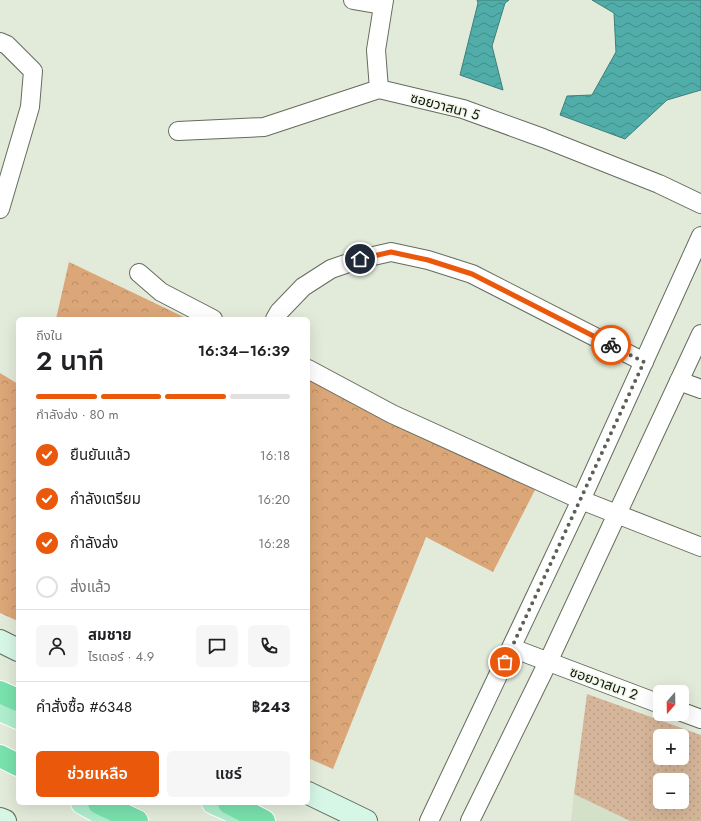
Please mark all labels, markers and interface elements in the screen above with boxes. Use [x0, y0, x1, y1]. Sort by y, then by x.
street label: ซอยวาสนา 5 [408, 87, 482, 125]
pin [343, 242, 377, 276]
icon: home [349, 248, 371, 270]
courier [591, 325, 631, 365]
text: ถึงใน [36, 326, 62, 345]
icon: bike [600, 334, 622, 356]
text: 16:34–16:39 [198, 340, 290, 362]
text: 2 นาที [36, 342, 104, 380]
text: กำลังส่ง · 80 m [36, 405, 119, 424]
icon: check [36, 444, 58, 466]
text: ยืนยันแล้ว [70, 444, 131, 466]
text: 16:18 [260, 446, 290, 465]
icon: check [36, 488, 58, 510]
text: กำลังเตรียม [70, 488, 141, 510]
text: 16:20 [258, 490, 290, 509]
icon: check [36, 532, 58, 554]
text: กำลังส่ง [70, 532, 118, 554]
text: 16:28 [258, 534, 290, 553]
text: ส่งแล้ว [70, 576, 111, 598]
text: สมชาย [88, 624, 132, 646]
button: person [36, 625, 78, 667]
button: chat [196, 625, 238, 667]
button: phone [248, 625, 290, 667]
pin [488, 645, 522, 679]
text: ไรเดอร์ · 4.9 [88, 647, 154, 666]
icon: bag [494, 651, 516, 673]
street label: ซอยวาสนา 2 [567, 661, 641, 705]
north arrow [653, 685, 689, 721]
map controls [653, 685, 689, 809]
text: คำสั่งซื้อ #6348 [36, 696, 132, 718]
text: ฿243 [252, 696, 290, 718]
button: + [653, 729, 689, 765]
button: ช่วยเหลือ [36, 751, 159, 797]
button: แชร์ [167, 751, 290, 797]
button: − [653, 773, 689, 809]

